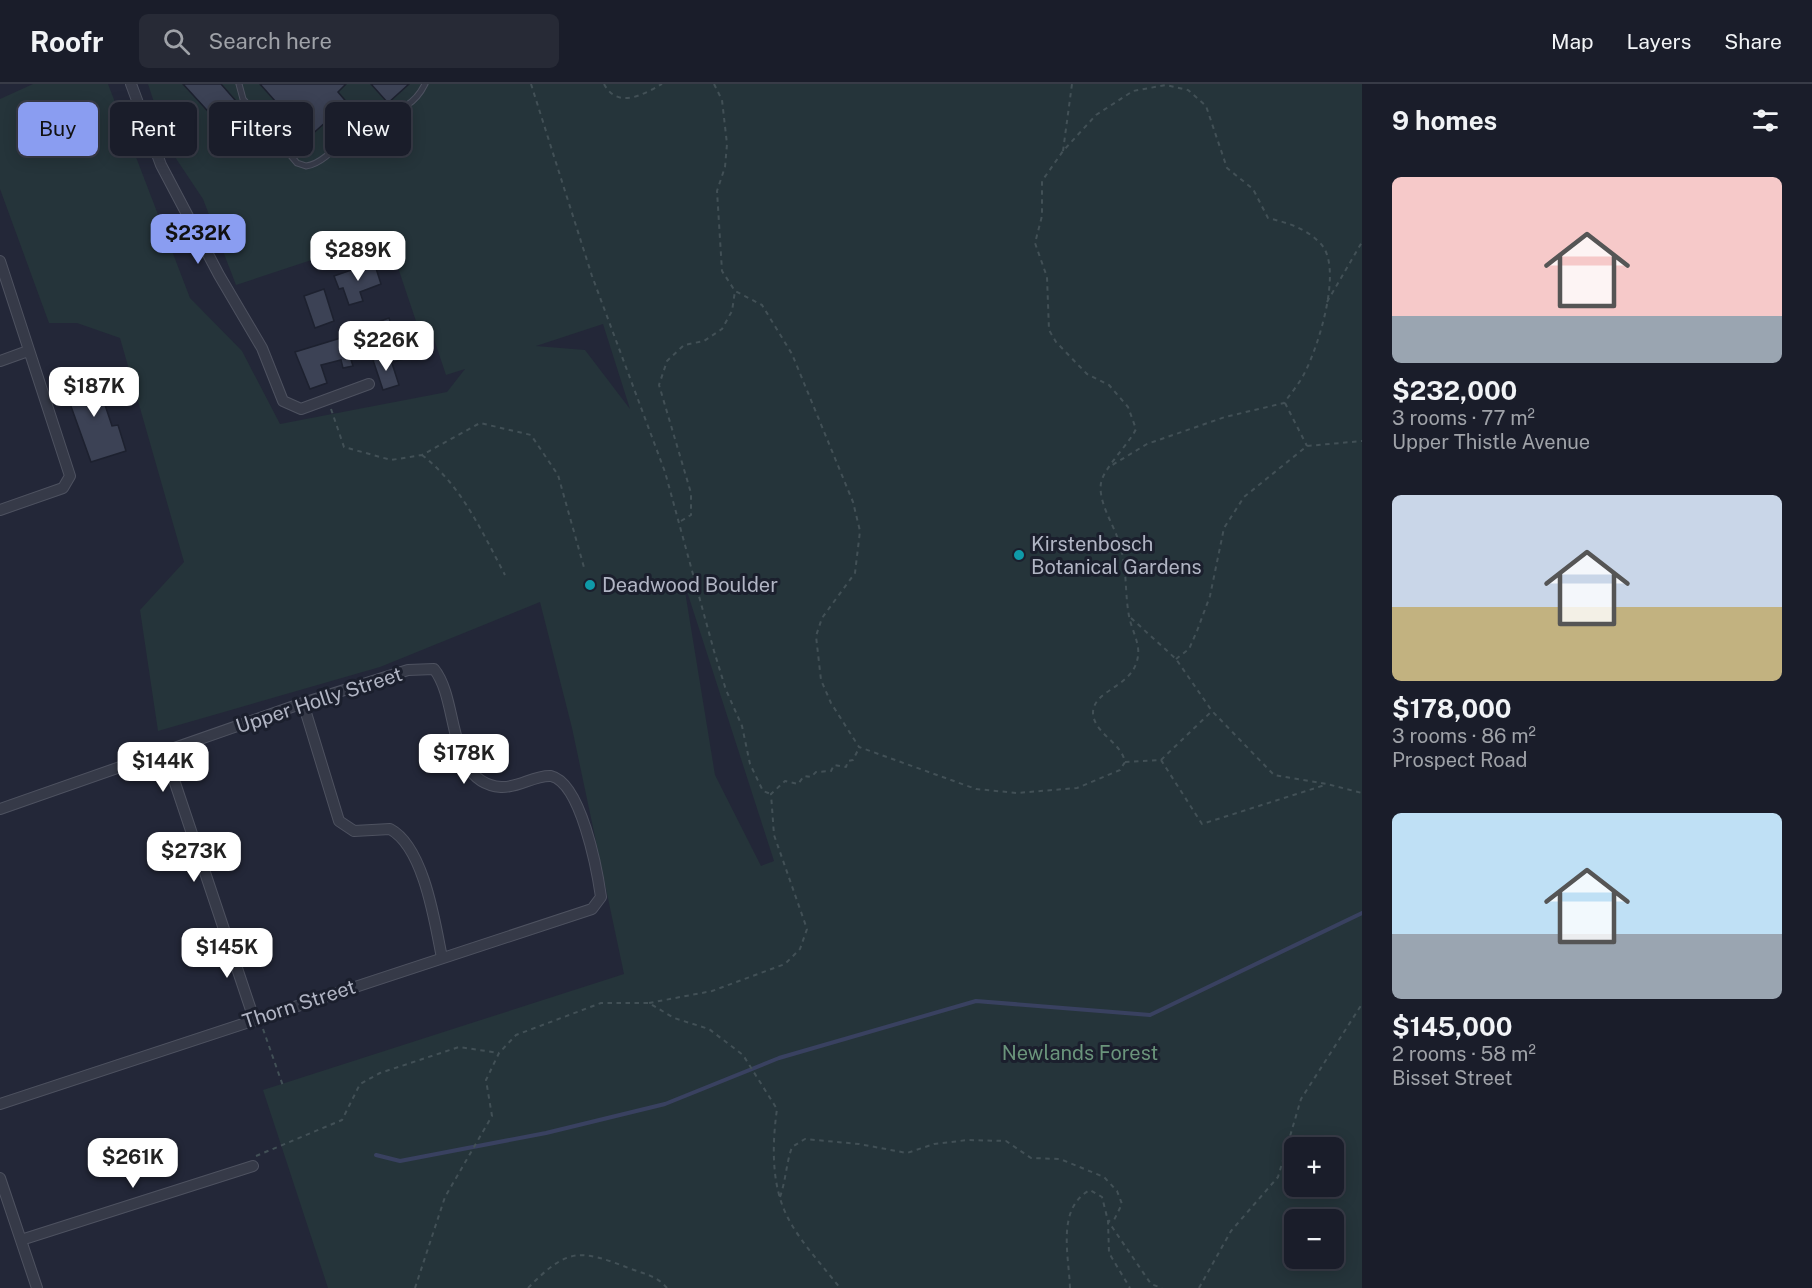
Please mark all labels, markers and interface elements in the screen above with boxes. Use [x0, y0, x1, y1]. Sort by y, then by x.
search box [139, 14, 559, 68]
text: Roofr [30, 25, 103, 58]
icon: search [160, 25, 193, 58]
text: Search here [208, 28, 332, 54]
text: Map [1551, 29, 1594, 54]
text: Layers [1627, 29, 1691, 54]
text: Share [1724, 29, 1782, 54]
chip: Buy [18, 102, 98, 156]
chip: Rent [110, 102, 197, 156]
chip: Filters [209, 102, 313, 156]
chip: New [325, 102, 411, 156]
icon: filters [1749, 104, 1782, 137]
text: 9 homes [1392, 105, 1497, 136]
pin: $232K [156, 214, 240, 265]
icon: home [1533, 216, 1641, 324]
text: $232K [165, 221, 231, 245]
pin: $289K [316, 231, 400, 282]
text: $289K [324, 238, 392, 262]
pin: $226K [344, 321, 428, 372]
text: $226K [353, 328, 419, 352]
pin: $187K [52, 367, 136, 418]
text: $187K [63, 374, 125, 398]
text: $232,000 [1392, 375, 1517, 406]
text: 3 rooms · 77 m² [1392, 406, 1535, 430]
text: Upper Thistle Avenue [1392, 430, 1590, 454]
place label: Kirstenbosch Botanical Gardens [1031, 532, 1202, 579]
icon: home [1533, 534, 1641, 642]
marker: Kirstenbosch Botanical Gardens [1012, 548, 1026, 562]
place label: Deadwood Boulder [602, 573, 778, 597]
marker: Deadwood Boulder [583, 578, 597, 592]
street label: Upper Holly Street [233, 662, 405, 738]
text: $178,000 [1392, 693, 1512, 724]
text: 3 rooms · 86 m² [1392, 724, 1536, 748]
pin: $178K [422, 734, 506, 785]
text: $178K [433, 741, 495, 765]
pin: $144K [121, 742, 205, 793]
text: Prospect Road [1392, 748, 1527, 772]
text: $144K [132, 749, 194, 773]
pin: $273K [152, 832, 236, 883]
text: $273K [161, 839, 227, 863]
icon: home [1533, 852, 1641, 960]
pin: $145K [185, 928, 269, 979]
text: $145K [196, 935, 258, 959]
street label: Thorn Street [239, 974, 359, 1034]
text: $145,000 [1392, 1011, 1512, 1042]
park label: Newlands Forest [1002, 1041, 1158, 1065]
text: 2 rooms · 58 m² [1392, 1042, 1536, 1066]
text: Bisset Street [1392, 1066, 1513, 1090]
map controls [1284, 1137, 1344, 1269]
button: + [1284, 1137, 1344, 1197]
pin: $261K [91, 1138, 175, 1189]
text: $261K [102, 1145, 164, 1169]
button: − [1284, 1209, 1344, 1269]

